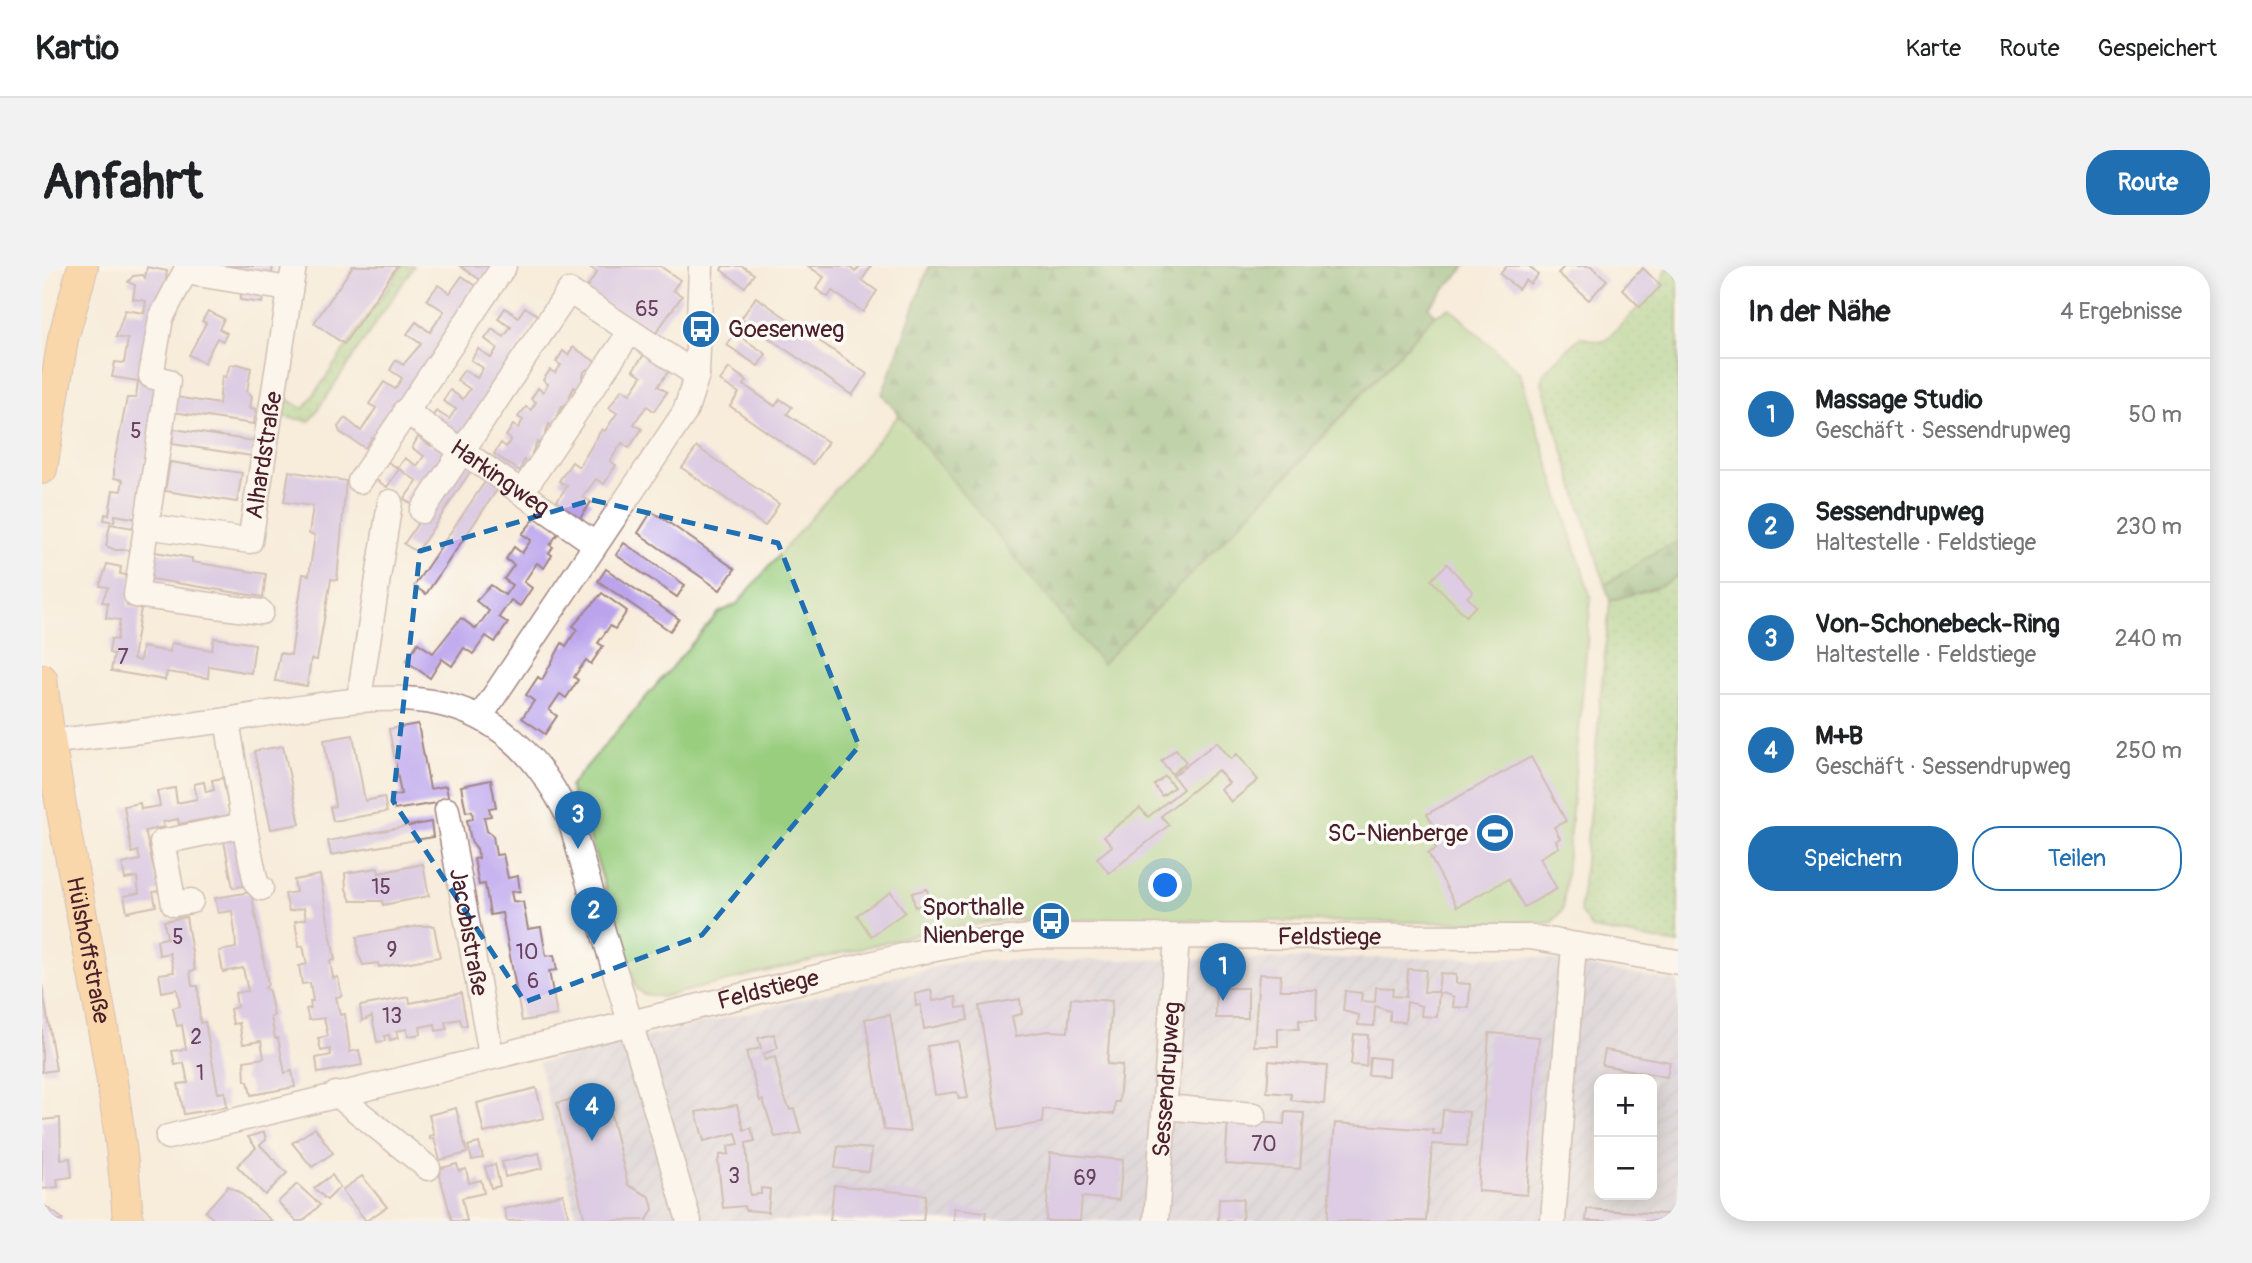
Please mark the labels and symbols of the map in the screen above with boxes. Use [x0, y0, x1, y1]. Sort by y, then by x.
house number: 65 [635, 296, 659, 323]
bus stop icon: Goesenweg [680, 308, 722, 350]
place label: Goesenweg [728, 315, 844, 344]
street label: Alhardstraße [240, 389, 289, 521]
house number: 5 [130, 418, 142, 445]
street label: Harkingweg [444, 433, 555, 523]
house number: 7 [117, 644, 129, 671]
pin: 3 [555, 791, 601, 849]
sports icon: SC-Nienberge [1474, 812, 1516, 854]
place label: SC-Nienberge [1327, 819, 1468, 848]
street label: Jacobistraße [443, 866, 494, 998]
your location [1148, 868, 1182, 902]
street label: Hülshoffstraße [60, 874, 116, 1026]
house number: 15 [371, 874, 391, 901]
pin: 2 [571, 887, 617, 945]
place label: Sporthalle Nienberge [922, 893, 1024, 950]
bus stop icon: Sporthalle Nienberge [1030, 900, 1072, 942]
street label: Feldstiege [1278, 922, 1381, 952]
house number: 5 [172, 924, 184, 951]
house number: 9 [387, 937, 397, 964]
house number: 10 [516, 939, 538, 966]
pin: 1 [1200, 943, 1246, 1001]
street label: Feldstiege [714, 963, 822, 1016]
house number: 6 [527, 968, 539, 995]
street label: Sessendrupweg [1147, 1000, 1187, 1158]
house number: 13 [382, 1003, 402, 1030]
house number: 2 [190, 1024, 202, 1051]
house number: 1 [196, 1060, 204, 1087]
pin: 4 [569, 1083, 615, 1141]
house number: 70 [1251, 1131, 1277, 1158]
house number: 3 [728, 1163, 740, 1190]
house number: 69 [1073, 1165, 1097, 1192]

